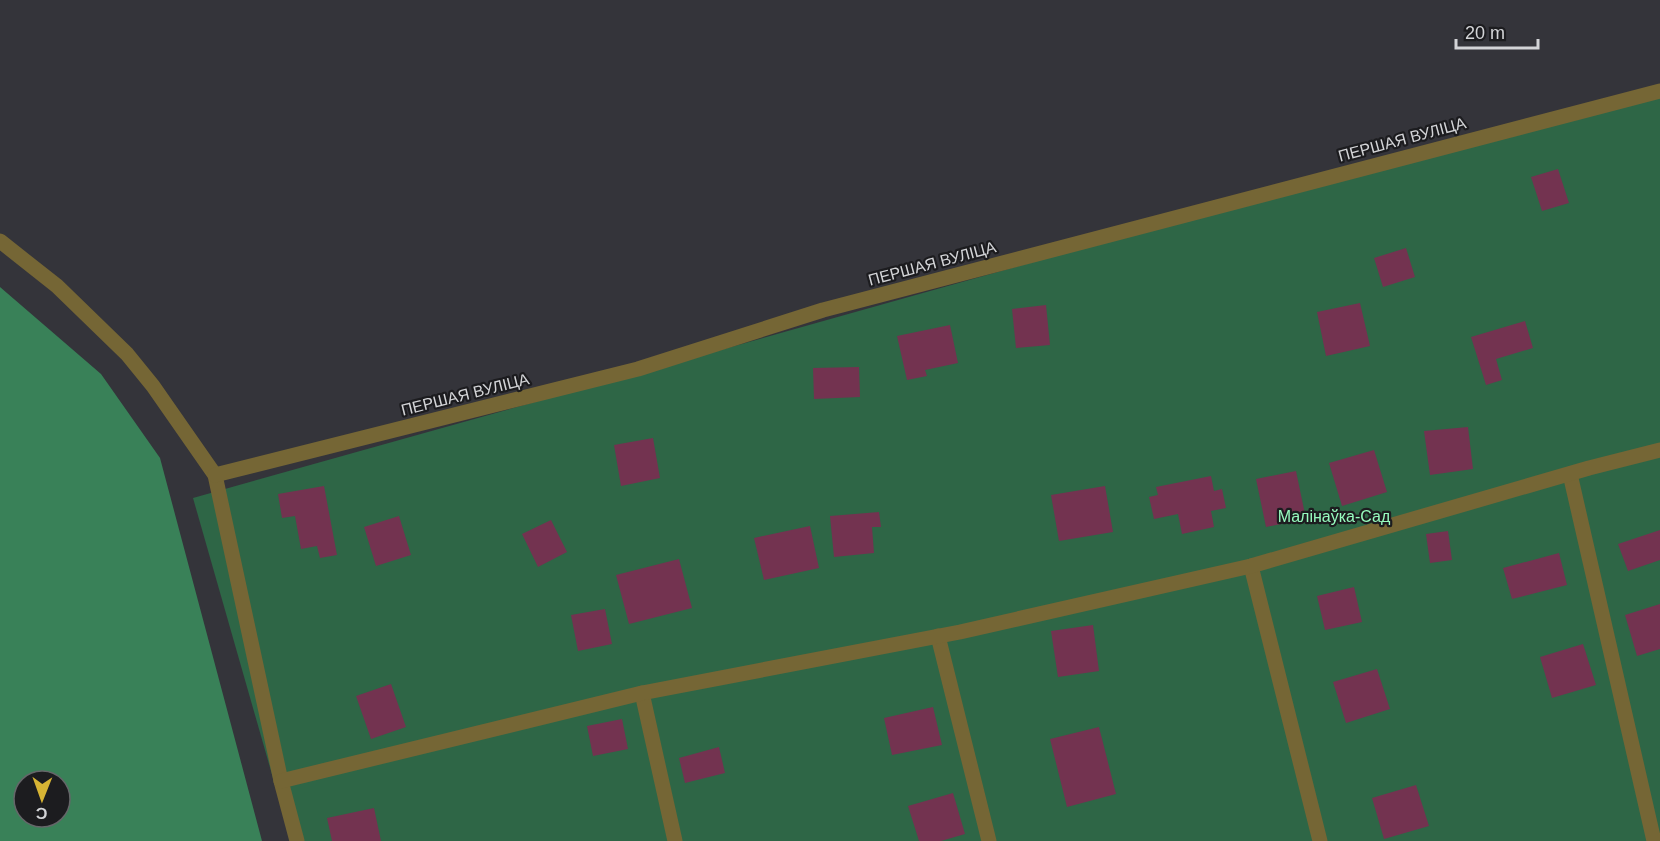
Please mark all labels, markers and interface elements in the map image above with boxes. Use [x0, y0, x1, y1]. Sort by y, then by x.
scale bar [1456, 12, 1538, 50]
text: 20 m [1465, 23, 1505, 43]
street label: ПЕРШАЯ ВУЛІЦА [1336, 114, 1468, 165]
street label: ПЕРШАЯ ВУЛІЦА [866, 238, 998, 289]
street label: ПЕРШАЯ ВУЛІЦА [399, 370, 531, 419]
park label: Малінаўка-Сад [1278, 508, 1391, 525]
north arrow [12, 769, 72, 829]
text: С [35, 805, 48, 822]

